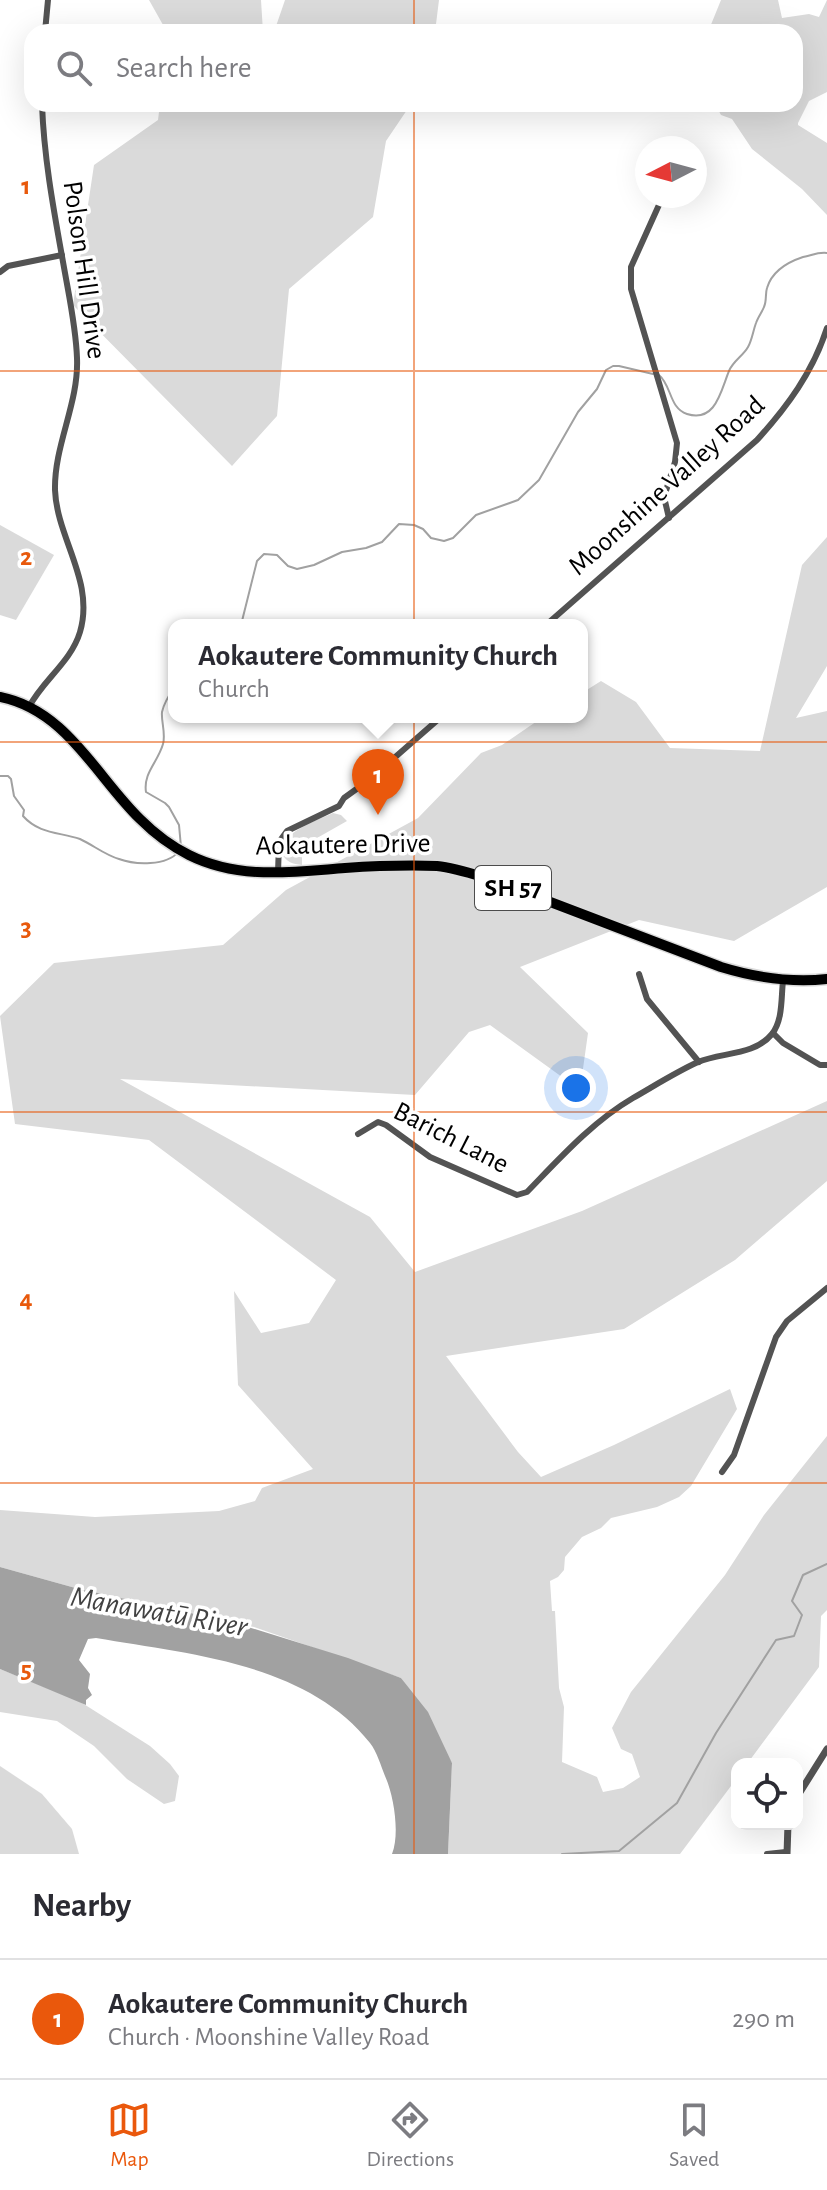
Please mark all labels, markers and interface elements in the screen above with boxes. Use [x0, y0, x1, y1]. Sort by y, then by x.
search box [24, 24, 803, 112]
icon: search [52, 46, 96, 90]
text: Search here [116, 53, 252, 83]
north arrow [635, 136, 707, 208]
text: 1 [21, 173, 31, 199]
street label: Polson Hill Drive [58, 179, 110, 361]
street label: Moonshine Valley Road [564, 391, 770, 581]
text: 2 [20, 544, 32, 570]
popup [168, 619, 588, 723]
text: Aokautere Community Church [198, 641, 558, 671]
text: Church [198, 676, 270, 702]
pin: 1 [352, 749, 404, 815]
street label: Aokautere Drive [255, 829, 431, 861]
road number: SH 57 [475, 866, 551, 910]
text: 3 [20, 915, 32, 941]
your location [556, 1068, 596, 1108]
street label: Barich Lane [389, 1097, 513, 1179]
text: 4 [19, 1286, 33, 1312]
water label: Manawatū River [68, 1582, 251, 1643]
text: 5 [20, 1657, 32, 1683]
map controls [731, 1758, 803, 1830]
button: locate [731, 1758, 803, 1830]
text: Nearby [32, 1889, 131, 1923]
text: Aokautere Community Church [108, 1989, 468, 2019]
text: 1 [53, 2006, 63, 2032]
text: 290 m [732, 2006, 795, 2032]
text: Church · Moonshine Valley Road [108, 2024, 430, 2050]
tab: Map [107, 2098, 151, 2172]
tab: Directions [366, 2098, 454, 2172]
tab: Saved [669, 2098, 719, 2172]

